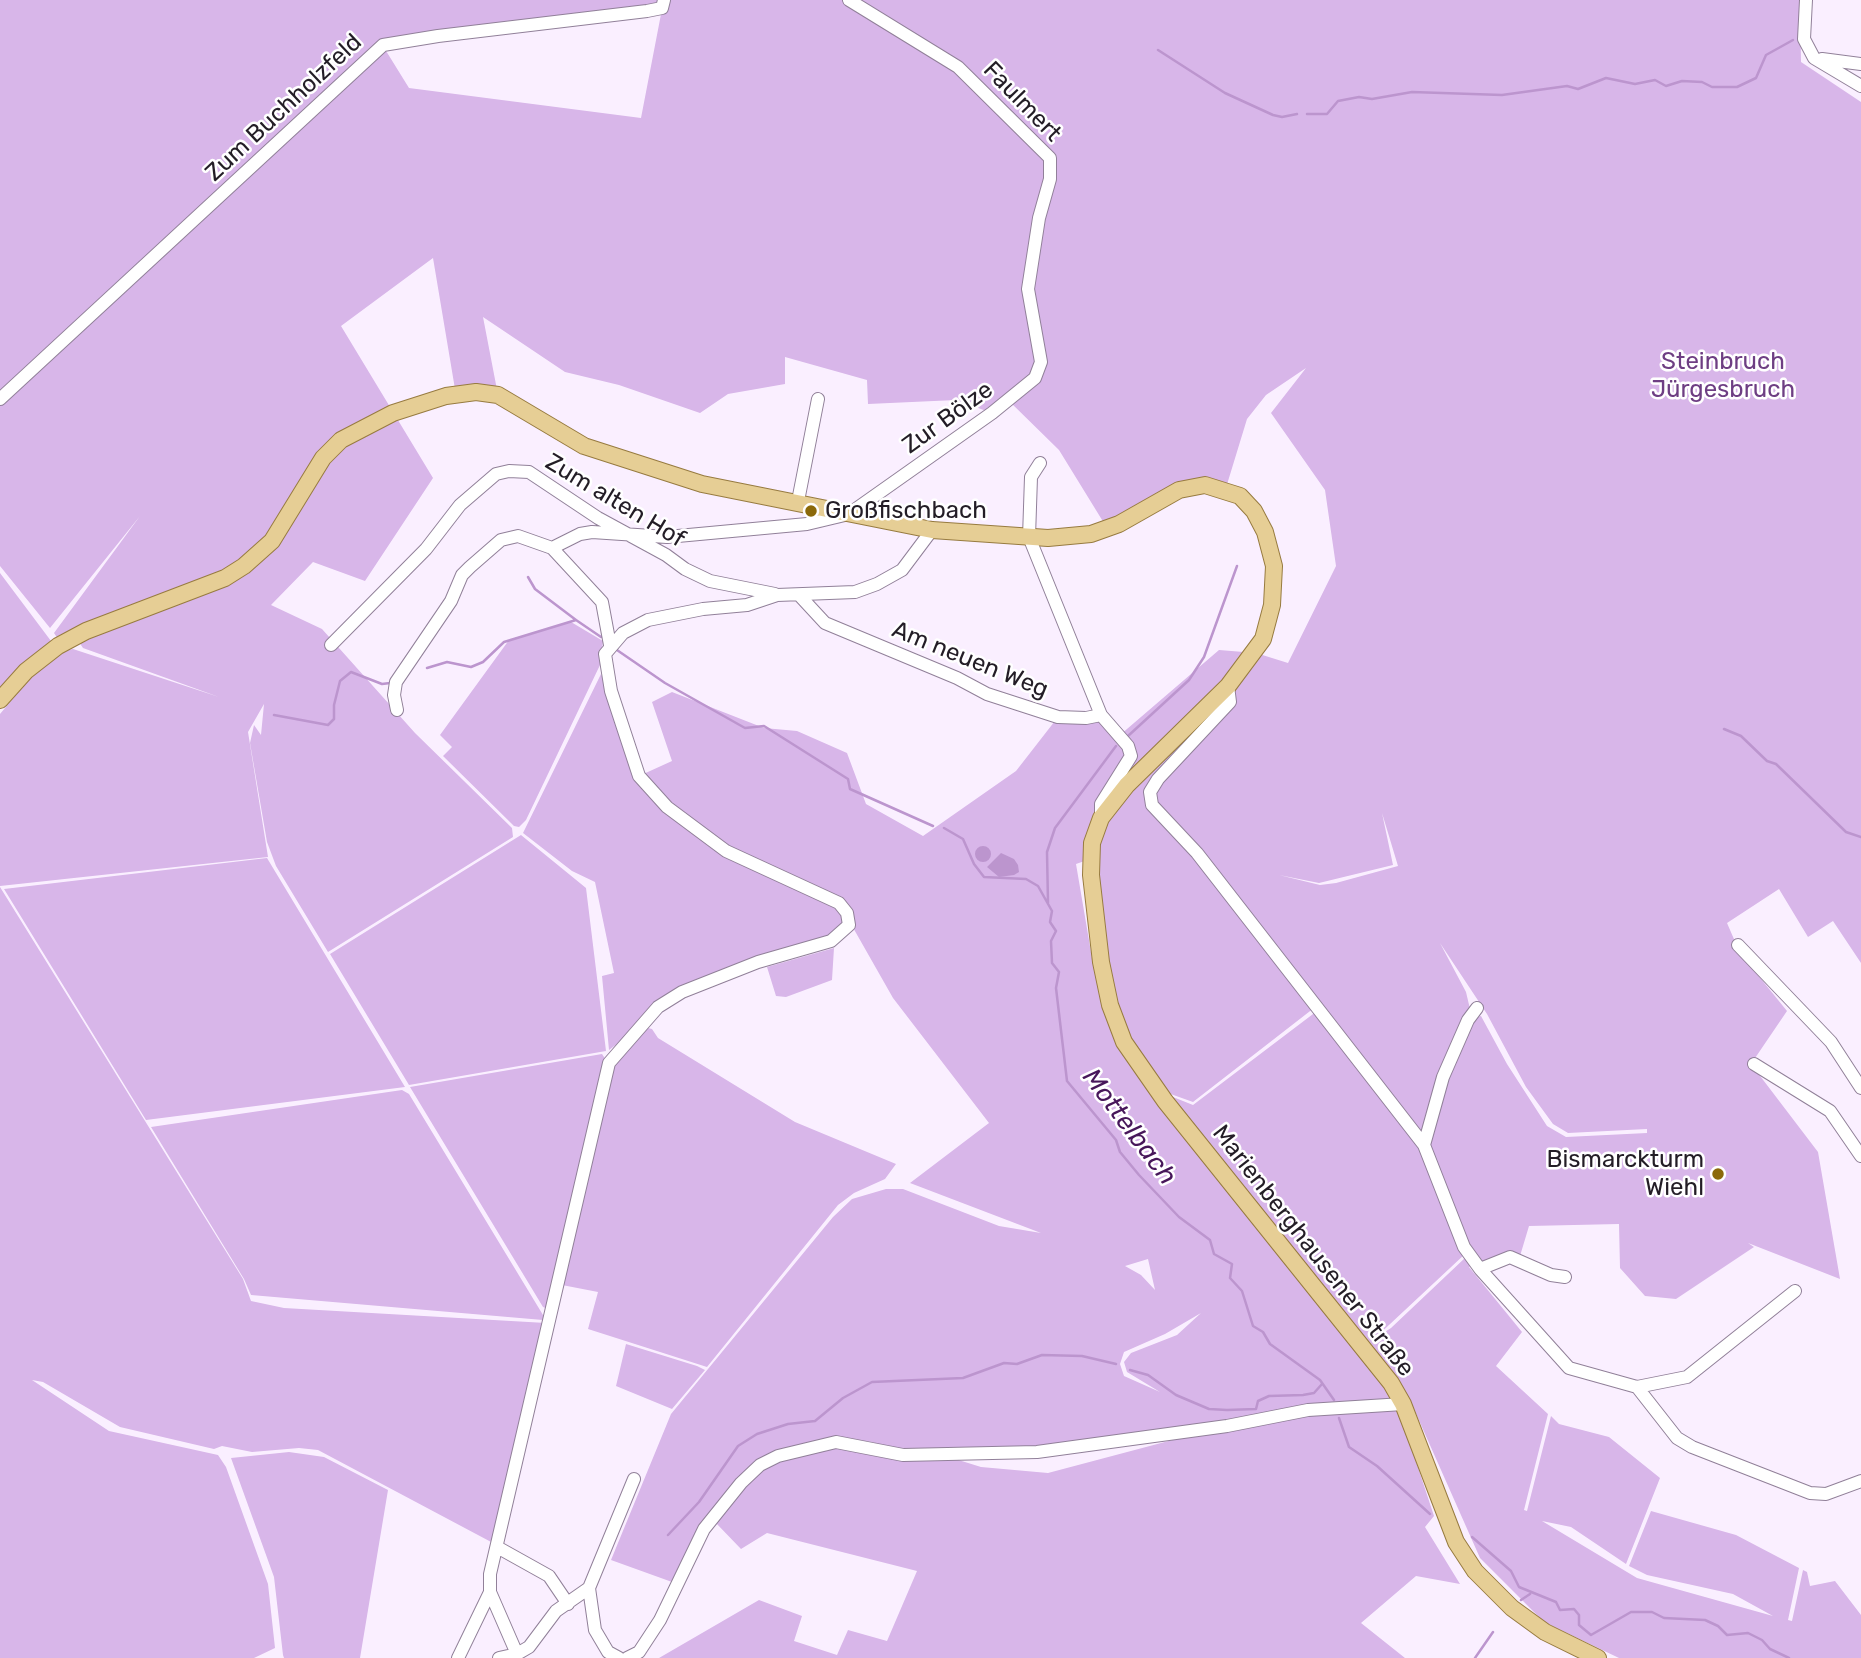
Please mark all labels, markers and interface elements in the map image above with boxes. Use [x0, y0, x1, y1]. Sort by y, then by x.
street label: Zum Buchholzfeld [200, 28, 368, 188]
street label: Faulmert [977, 56, 1067, 148]
park label: Steinbruch Jürgesbruch [1651, 348, 1795, 404]
street label: Zur Bölze [897, 376, 999, 460]
street label: Zum alten Hof [540, 448, 690, 554]
place label: Großfischbach [825, 497, 987, 525]
marker: Großfischbach [803, 503, 819, 519]
street label: Am neuen Weg [888, 616, 1052, 704]
water label: Mottelbach [1075, 1063, 1183, 1191]
street label: Marienberghausener Straße [1206, 1120, 1420, 1382]
place label: Bismarckturm Wiehl [1547, 1146, 1704, 1202]
marker: Bismarckturm Wiehl [1710, 1166, 1726, 1182]

